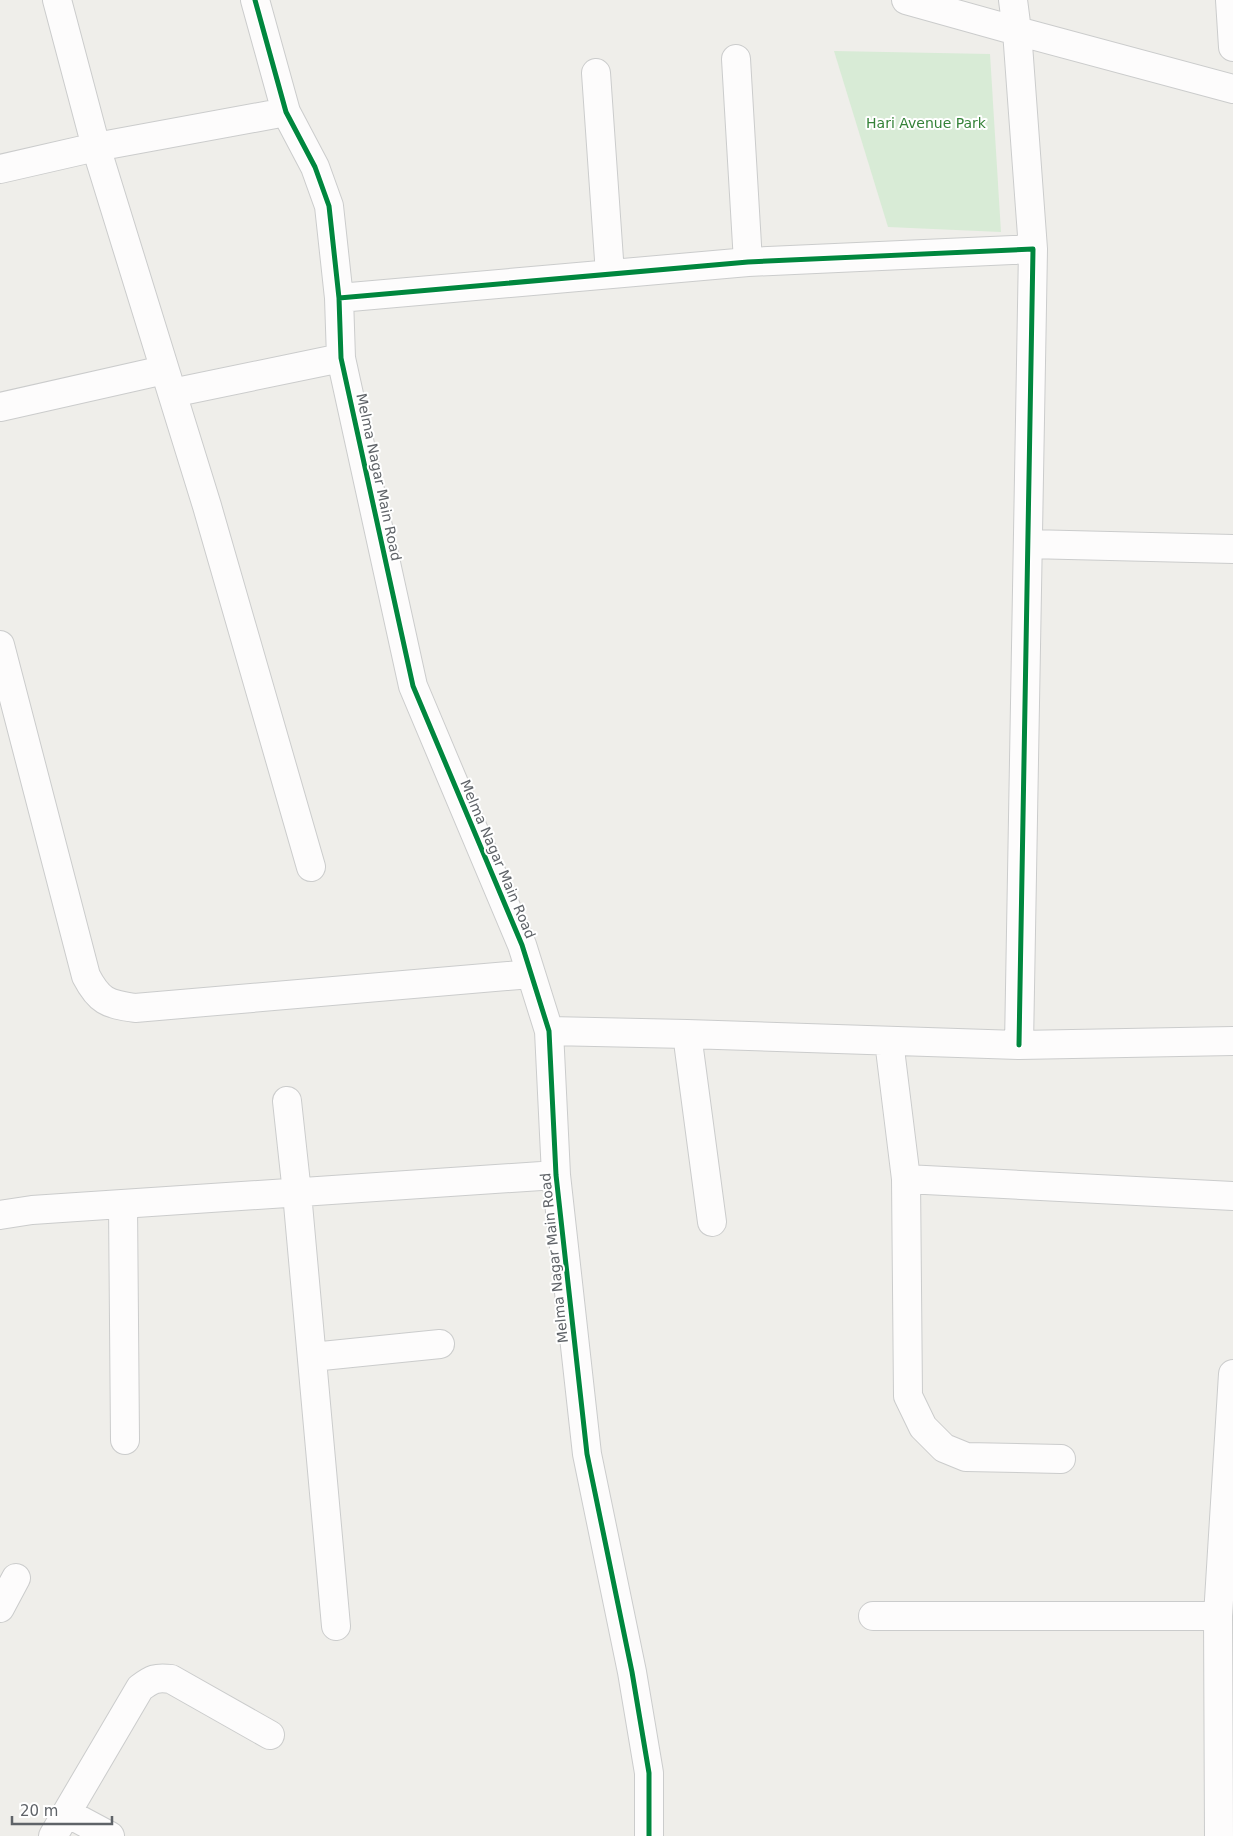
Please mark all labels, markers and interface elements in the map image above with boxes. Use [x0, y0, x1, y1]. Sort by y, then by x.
park label: Hari Avenue Park [866, 115, 987, 131]
street label: Melma Nagar Main Road [353, 392, 405, 562]
street label: Melma Nagar Main Road [457, 777, 539, 941]
street label: Melma Nagar Main Road [537, 1172, 571, 1344]
scale bar [12, 1794, 112, 1826]
text: 20 m [20, 1802, 58, 1820]

